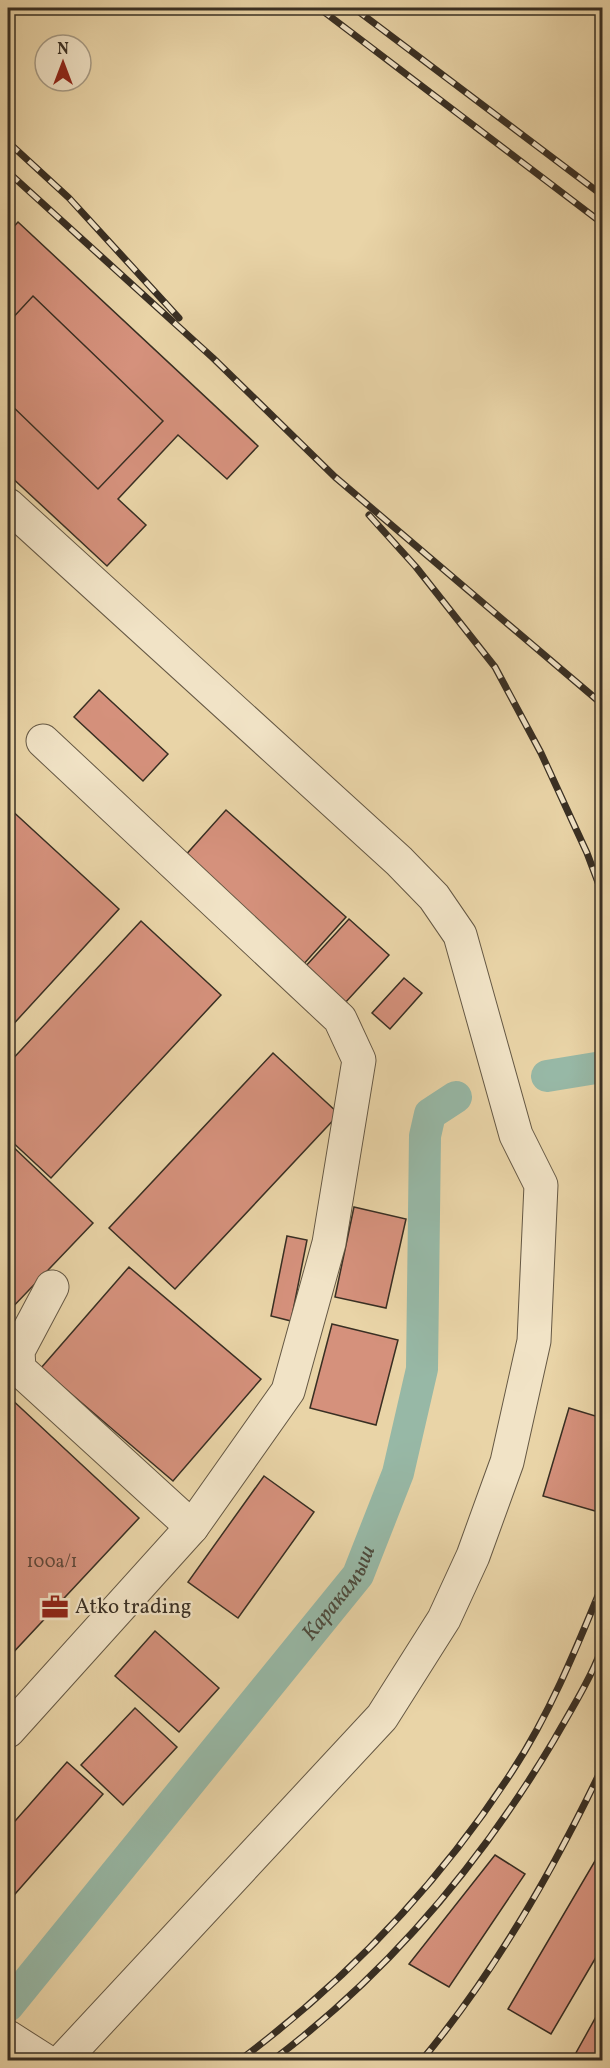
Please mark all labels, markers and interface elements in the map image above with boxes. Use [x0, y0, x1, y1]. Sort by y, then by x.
north arrow [33, 33, 93, 93]
text: N [57, 39, 69, 61]
water label: Каракамыш [295, 1541, 384, 1648]
house number: 100a/1 [27, 1550, 77, 1575]
office icon: Atko trading [40, 1592, 70, 1622]
place label: Atko trading [75, 1593, 191, 1622]

